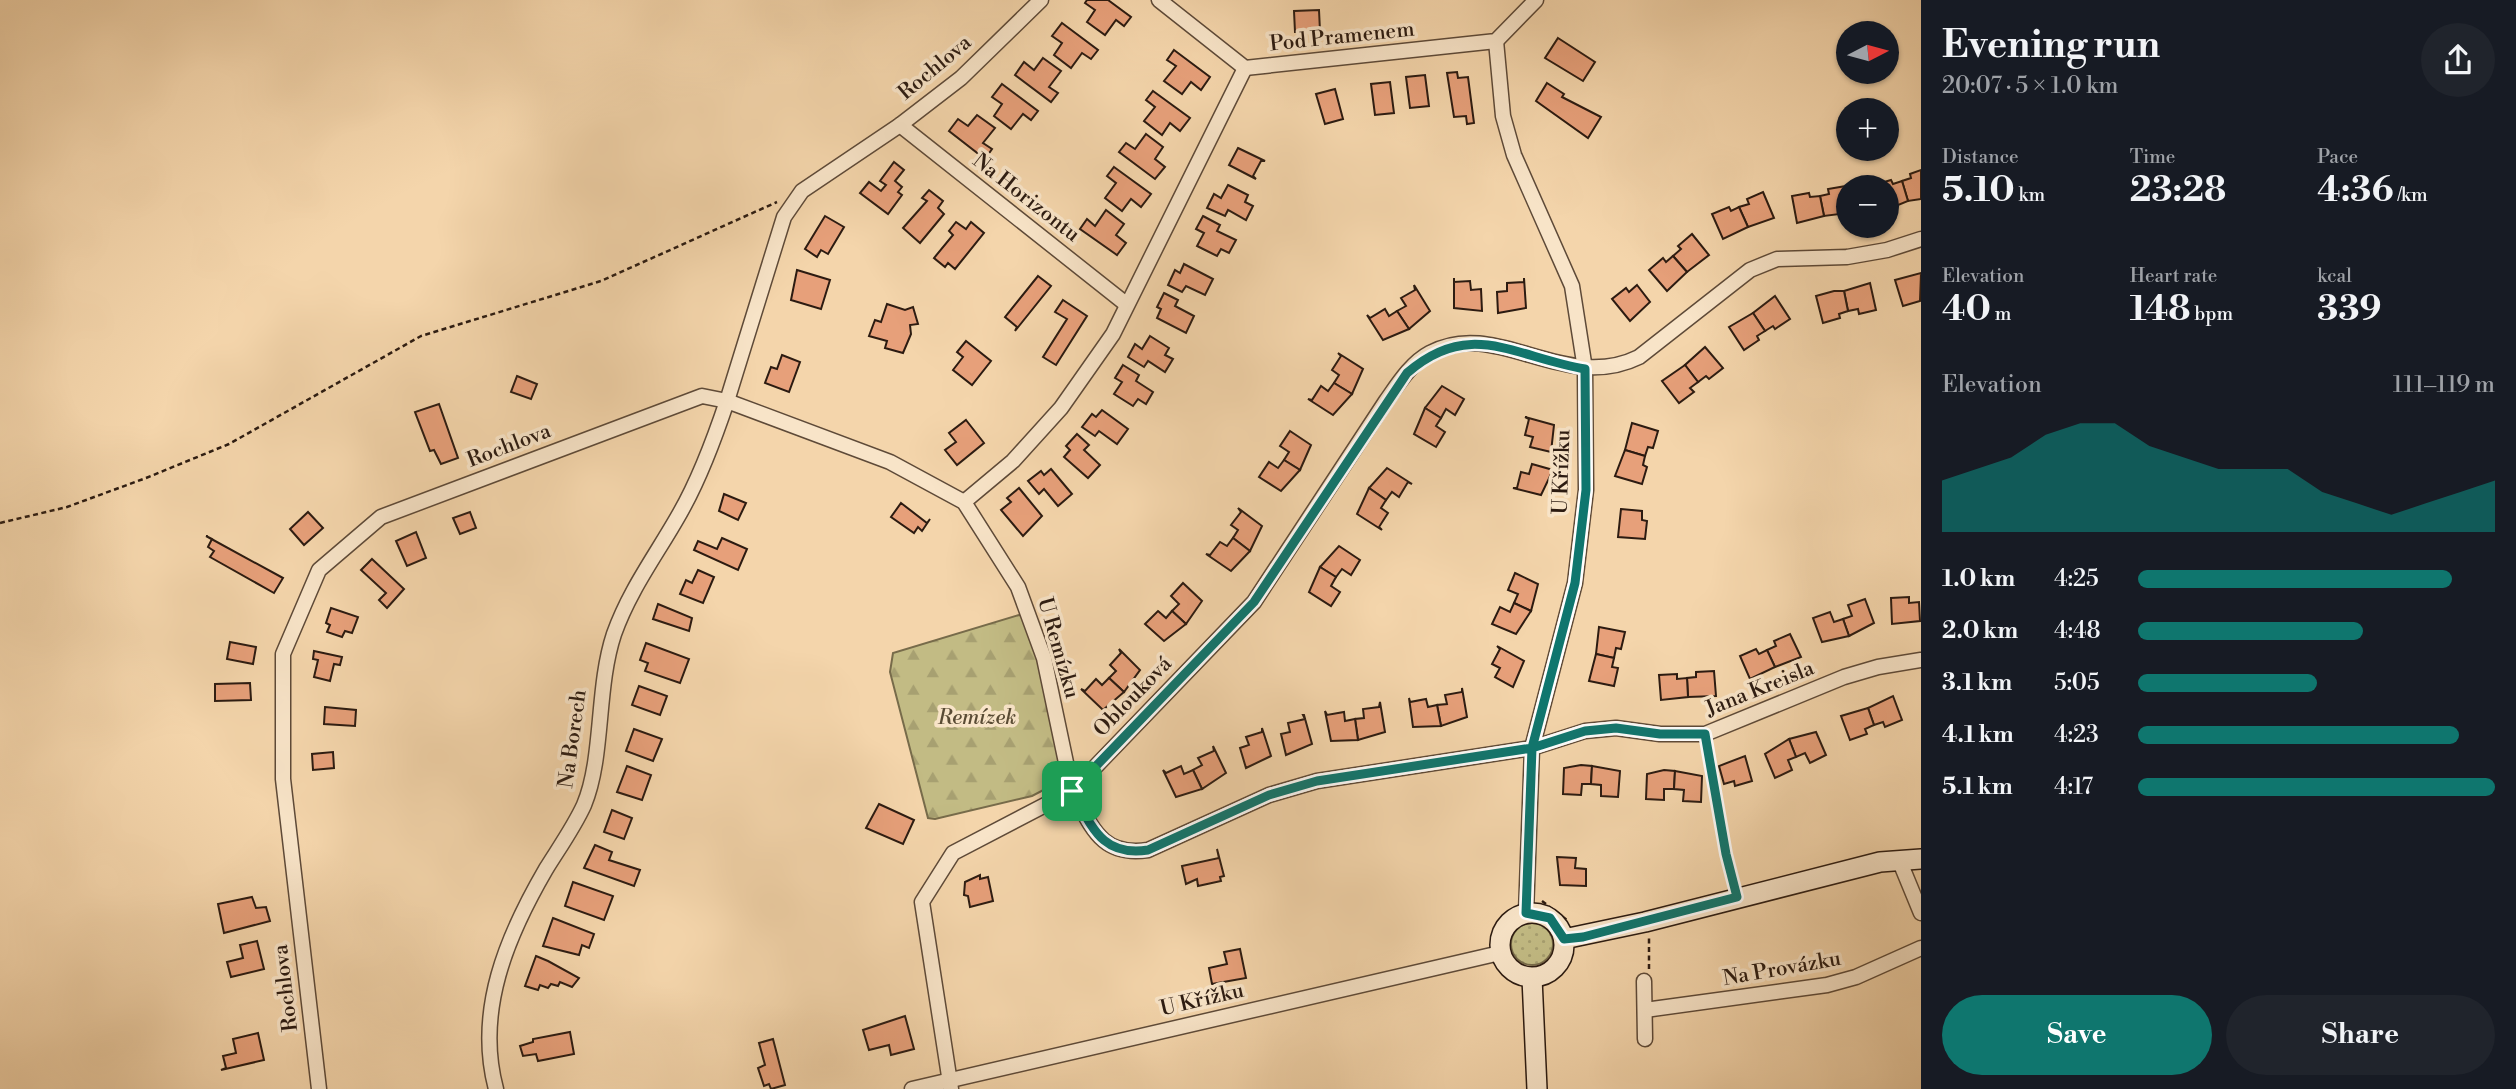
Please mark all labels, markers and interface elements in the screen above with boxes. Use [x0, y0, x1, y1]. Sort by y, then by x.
street label: Pod Pramenem [1268, 16, 1416, 58]
north arrow [1836, 21, 1899, 84]
map controls [1836, 21, 1899, 238]
text: Evening run [1942, 22, 2160, 69]
button: share [2421, 23, 2495, 97]
street label: Rochlova [893, 30, 977, 106]
text: 20:07 · 5 × 1.0 km [1942, 72, 2118, 100]
button: + [1836, 98, 1899, 161]
text: Distance [1942, 145, 2019, 169]
text: Time [2130, 145, 2175, 169]
text: Pace [2317, 145, 2358, 169]
street label: Na Horizontu [967, 148, 1085, 248]
text: 5.10 [1942, 169, 2015, 212]
text: 23:28 [2130, 169, 2226, 212]
text: 4:36 [2317, 169, 2394, 212]
button: − [1836, 175, 1899, 238]
text: km [2015, 183, 2045, 207]
text: /km [2394, 183, 2428, 207]
text: Elevation [1942, 264, 2024, 288]
text: Heart rate [2130, 264, 2217, 288]
text: kcal [2317, 264, 2352, 288]
text: 40 [1942, 288, 1991, 331]
text: 148 [2130, 288, 2191, 331]
text: 339 [2317, 288, 2382, 331]
text: m [1991, 302, 2011, 326]
text: bpm [2191, 302, 2233, 326]
text: Elevation [1942, 371, 2042, 399]
text: 111–119 m [2393, 371, 2495, 399]
street label: Rochlova [463, 418, 555, 474]
street label: U Křížku [1548, 429, 1576, 515]
text: 1.0 km [1942, 565, 2015, 593]
text: 4:25 [2054, 565, 2099, 593]
street label: U Remízku [1031, 595, 1085, 701]
text: 2.0 km [1942, 617, 2018, 645]
text: 4:48 [2054, 617, 2101, 645]
street label: Oblouková [1088, 651, 1178, 743]
street label: Jana Kreisla [1701, 655, 1818, 723]
text: 3.1 km [1942, 669, 2012, 697]
text: 5:05 [2054, 669, 2100, 697]
street label: Na Borech [553, 688, 593, 790]
park label: Remízek [937, 705, 1016, 731]
text: 4.1 km [1942, 721, 2014, 749]
text: 4:23 [2054, 721, 2099, 749]
pin [1042, 761, 1102, 821]
icon: arrive [1053, 772, 1091, 810]
text: 5.1 km [1942, 773, 2013, 801]
text: 4:17 [2054, 773, 2093, 801]
street label: Rochlova [268, 943, 304, 1033]
street label: Na Provázku [1721, 946, 1843, 992]
street label: U Křížku [1158, 978, 1246, 1022]
button: Save [1942, 995, 2212, 1075]
button: Share [2226, 995, 2495, 1075]

